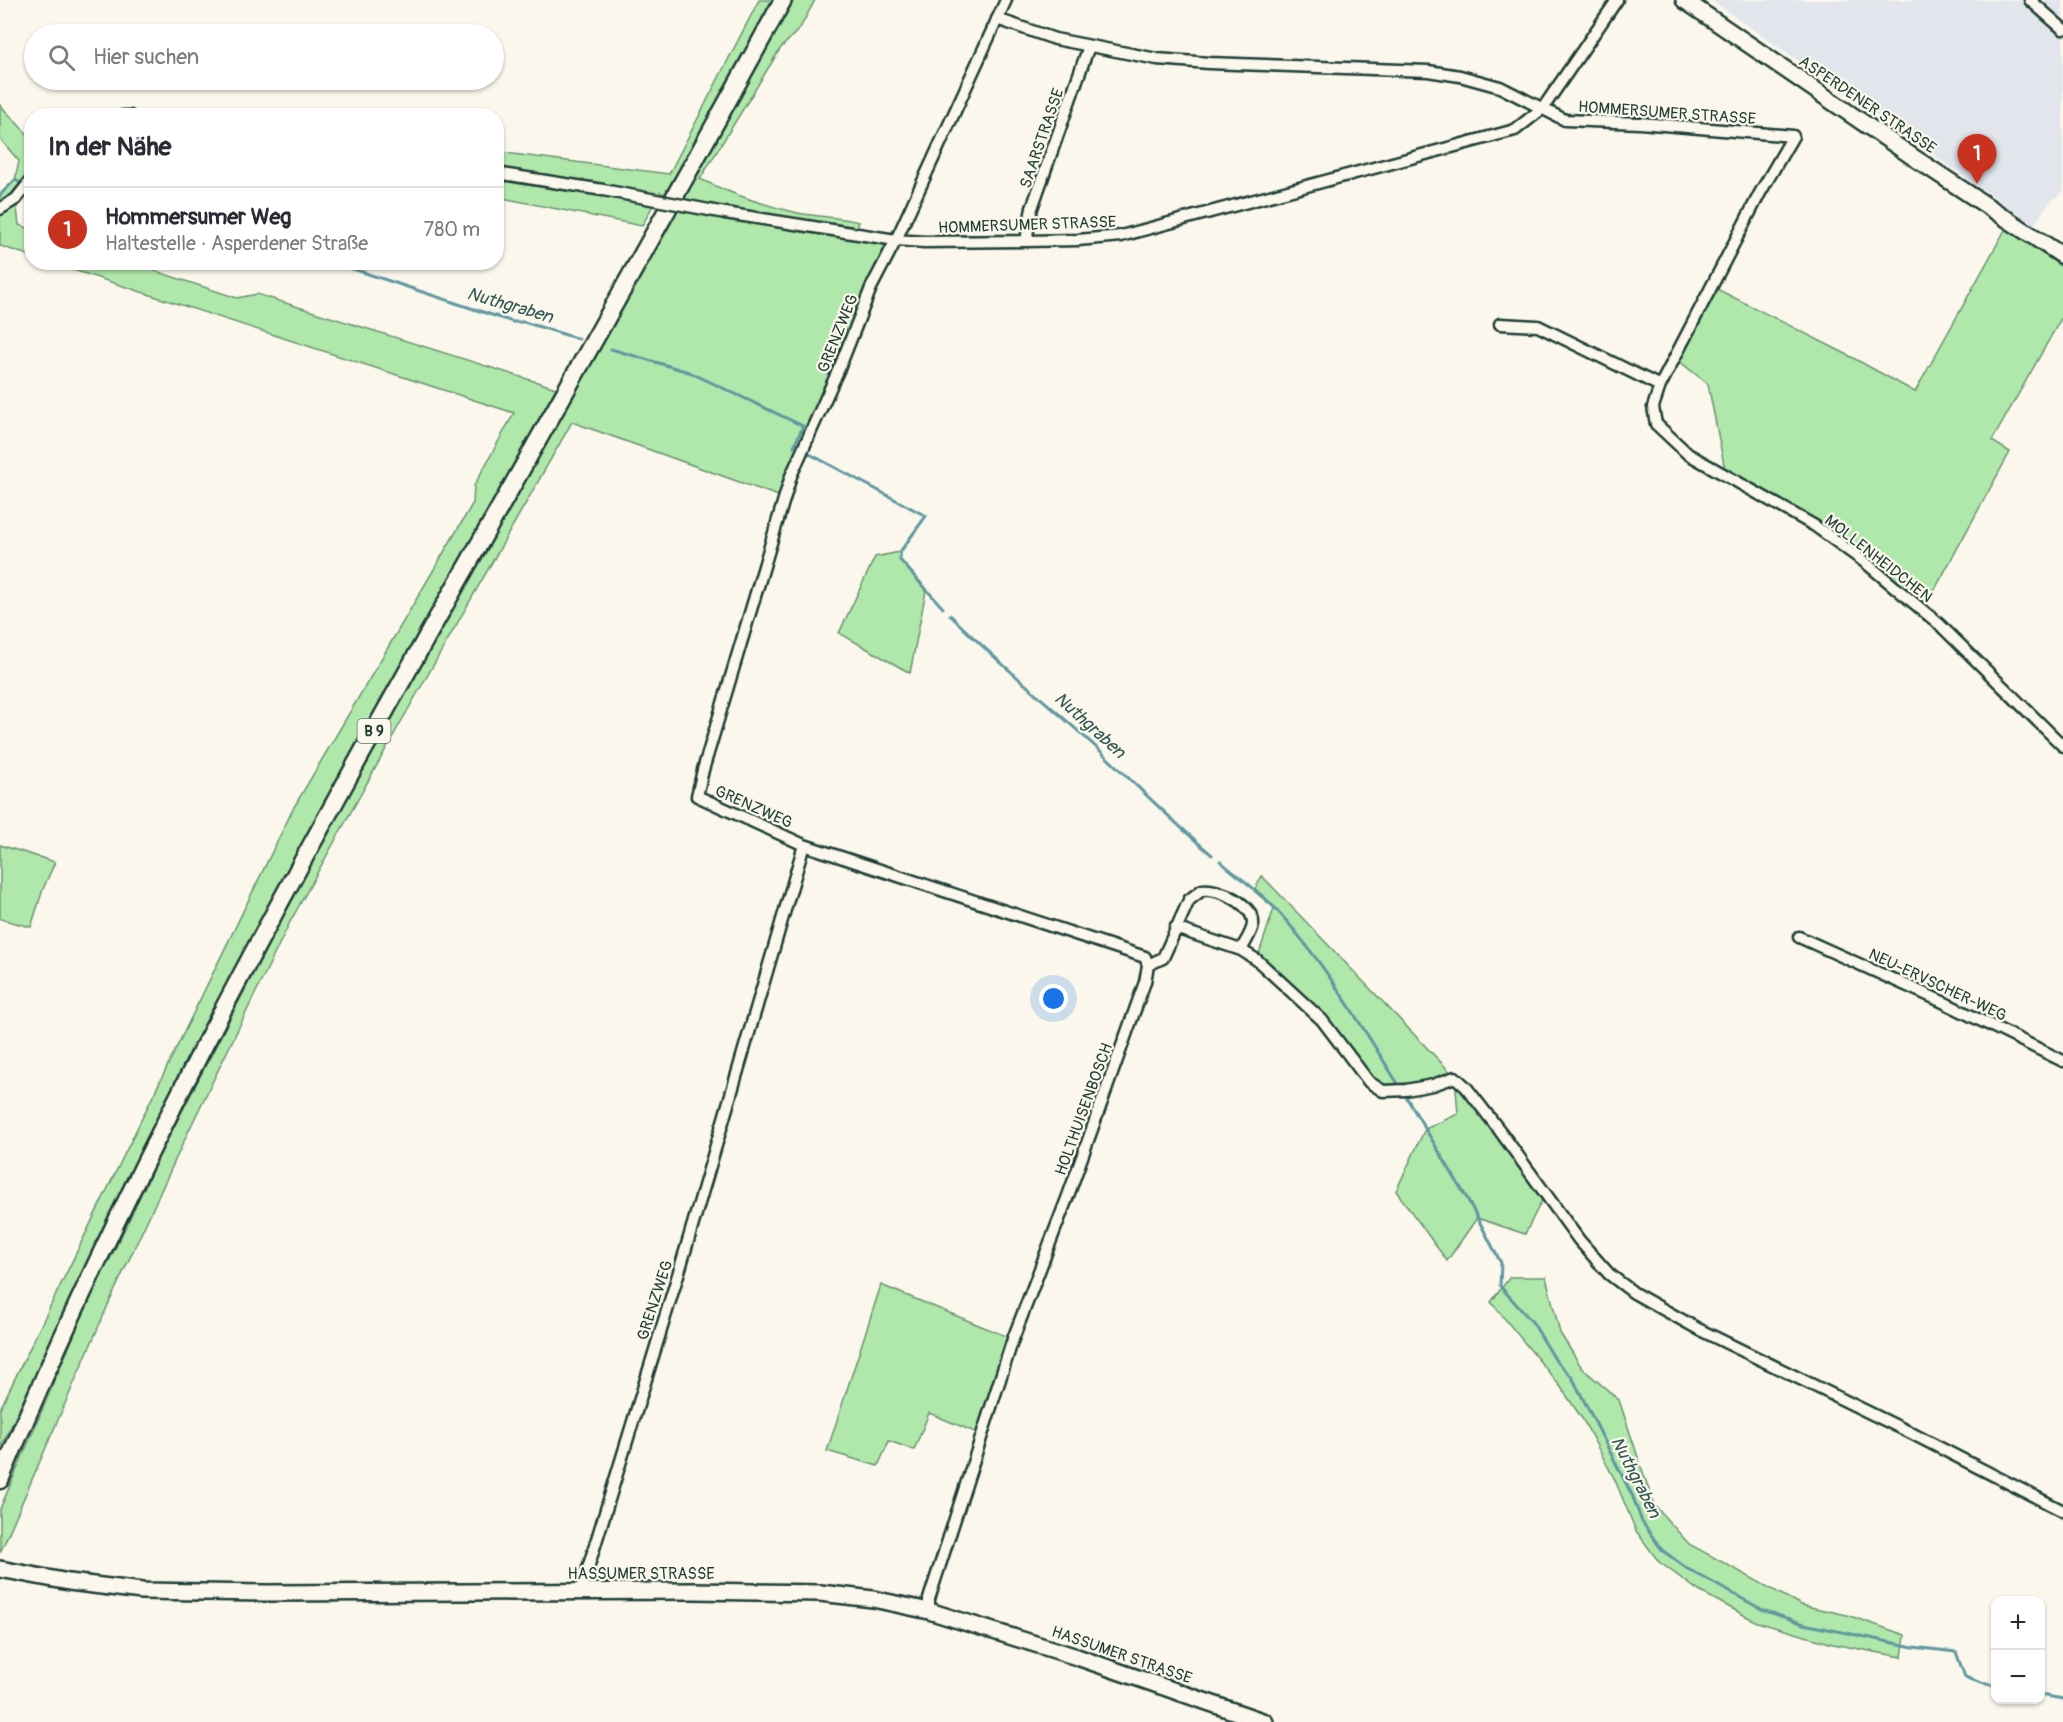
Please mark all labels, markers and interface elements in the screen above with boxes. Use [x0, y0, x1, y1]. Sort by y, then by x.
search box [24, 24, 504, 90]
icon: search [45, 41, 78, 74]
text: Hier suchen [93, 43, 199, 71]
street label: ASPERDENER STRASSE [1795, 51, 1940, 158]
street label: SAARSTRASSE [1016, 86, 1068, 191]
street label: HOMMERSUMER STRASSE [1577, 97, 1757, 129]
text: In der Nähe [48, 131, 171, 163]
pin: 1 [1958, 134, 1996, 184]
text: Hommersumer Weg [105, 203, 291, 231]
street label: HOMMERSUMER STRASSE [938, 212, 1116, 238]
text: 1 [64, 217, 71, 242]
text: 780 m [424, 217, 480, 242]
text: Haltestelle · Asperdener Straße [105, 231, 368, 256]
water label: Nuthgraben [464, 282, 556, 329]
street label: GRENZWEG [813, 291, 863, 376]
street label: MOLLENHEIDCHEN [1820, 510, 1936, 607]
water label: Nuthgraben [1049, 687, 1131, 764]
road number: B 9 [358, 719, 391, 743]
street label: GRENZWEG [712, 781, 796, 833]
street label: NEU-ERVSCHER-WEG [1865, 944, 2010, 1026]
your location [1039, 984, 1068, 1013]
street label: HOLTHUISENBOSCH [1051, 1040, 1117, 1178]
street label: GRENZWEG [633, 1258, 677, 1343]
water label: Nuthgraben [1605, 1433, 1666, 1523]
street label: HASSUMER STRASSE [567, 1564, 715, 1584]
map controls [1991, 1596, 2045, 1704]
button: + [1991, 1596, 2045, 1650]
street label: HASSUMER STRASSE [1049, 1622, 1195, 1688]
button: − [1991, 1650, 2045, 1704]

